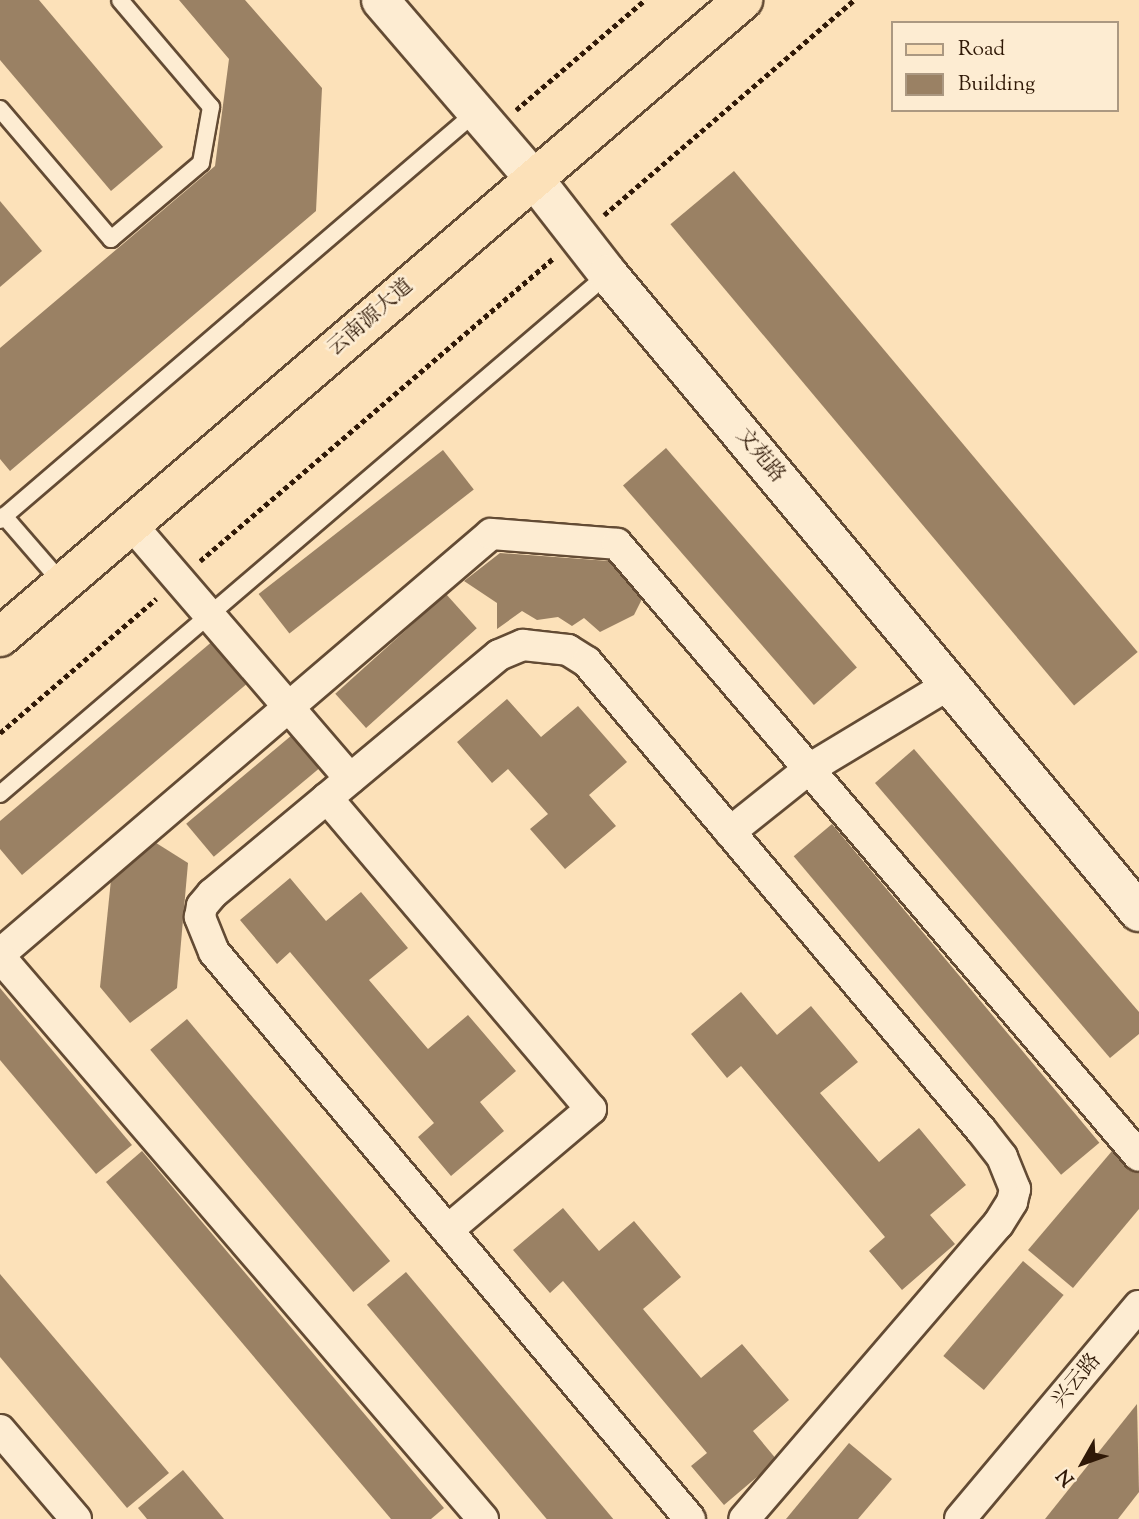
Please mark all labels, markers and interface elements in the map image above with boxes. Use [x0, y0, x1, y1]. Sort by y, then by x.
legend [890, 21, 1118, 112]
text: Road [958, 35, 1005, 65]
text: Building [958, 70, 1035, 100]
street label: 云南源大道 [323, 274, 419, 362]
street label: 文苑路 [730, 424, 790, 488]
street label: 兴云路 [1047, 1349, 1107, 1413]
north arrow [1048, 1428, 1118, 1498]
text: N [1051, 1462, 1082, 1491]

